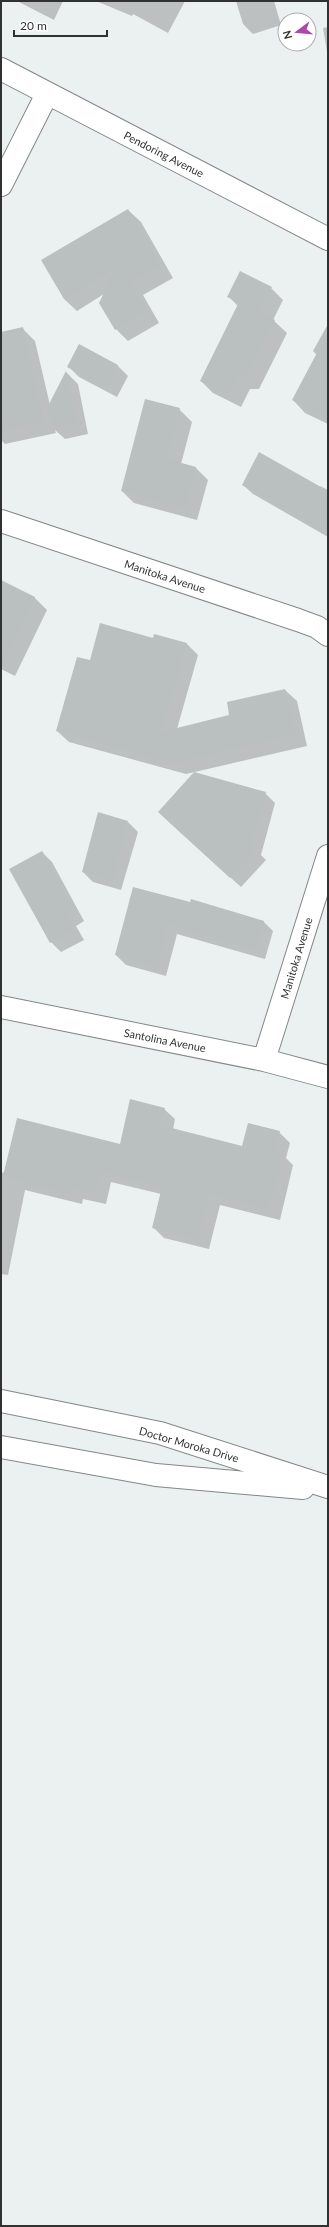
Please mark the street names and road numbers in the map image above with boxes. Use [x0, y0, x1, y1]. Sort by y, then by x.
street label: Pendoring Avenue [122, 128, 206, 180]
street label: Manitoka Avenue [123, 557, 207, 595]
street label: Manitoka Avenue [277, 916, 315, 1000]
street label: Santolina Avenue [123, 1026, 207, 1054]
street label: Doctor Moroka Drive [138, 1424, 240, 1464]

